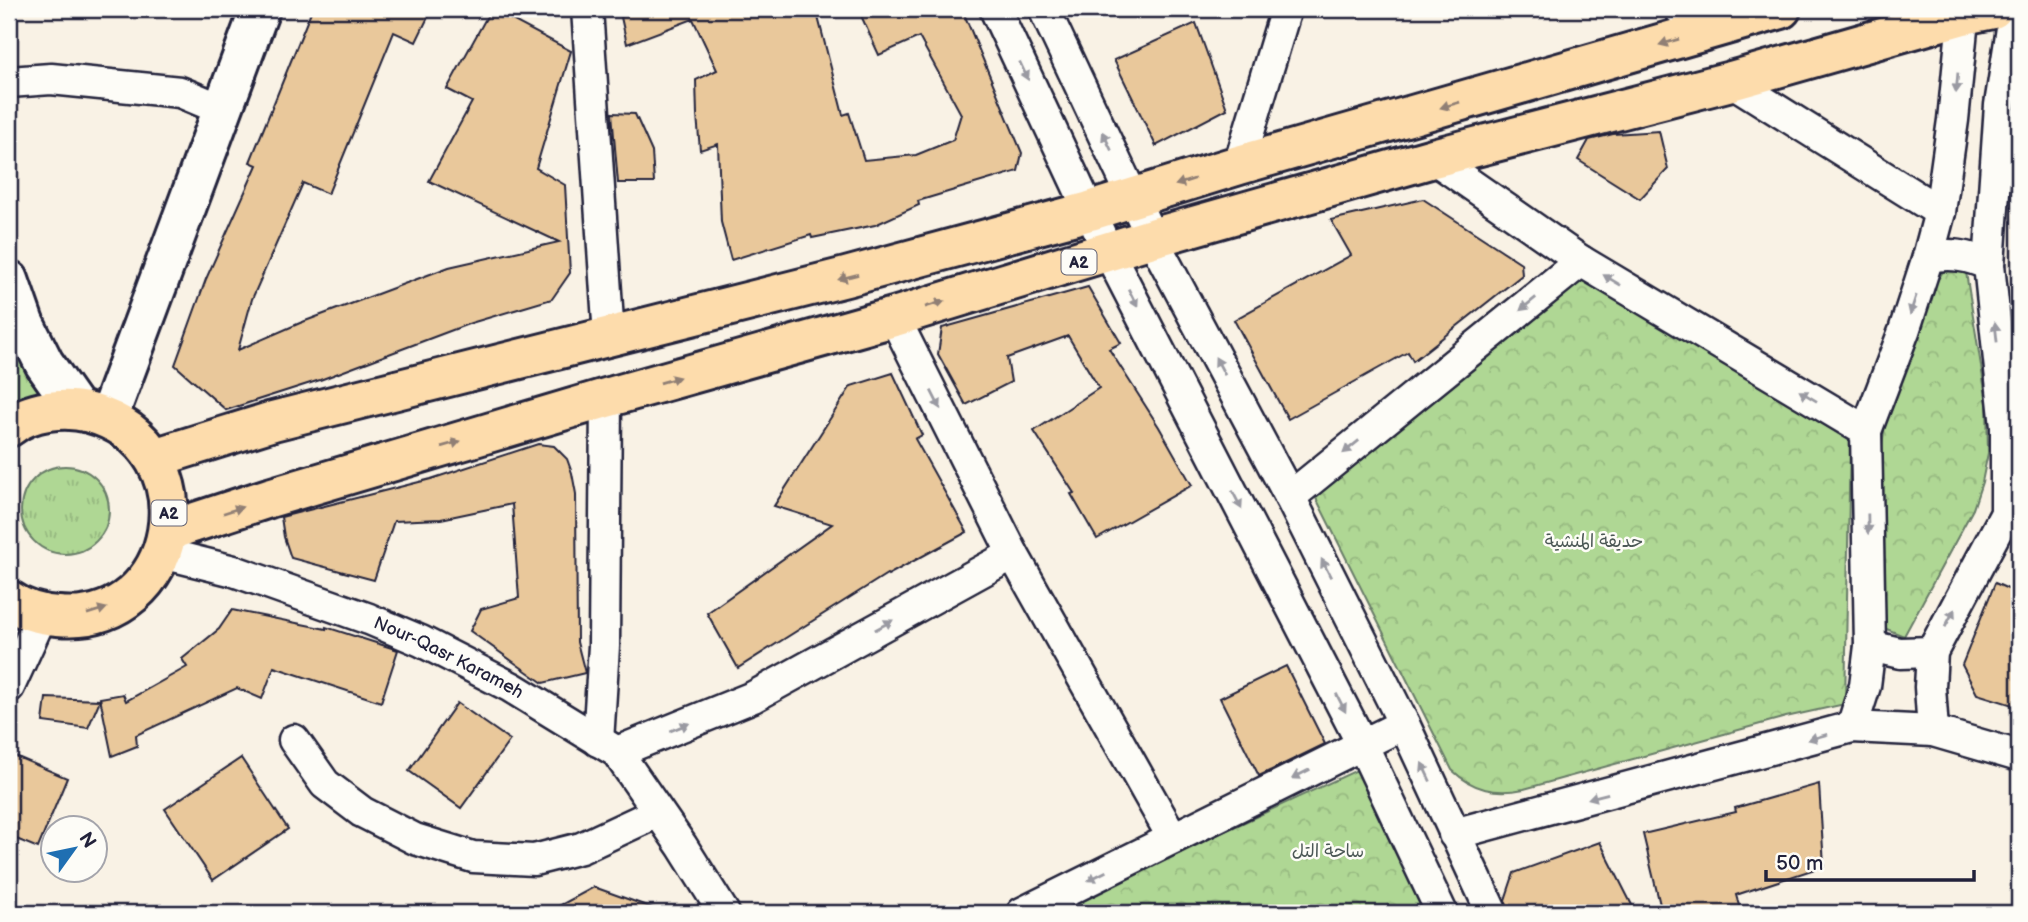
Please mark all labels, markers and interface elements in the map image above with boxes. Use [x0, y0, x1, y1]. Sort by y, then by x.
one-way arrow [1658, 37, 1679, 47]
one-way arrow [1019, 60, 1030, 81]
one-way arrow [1951, 72, 1962, 94]
one-way arrow [1439, 100, 1460, 110]
one-way arrow [1101, 131, 1112, 151]
one-way arrow [1174, 178, 1195, 188]
road number: A2 [1062, 250, 1096, 274]
one-way arrow [837, 272, 858, 282]
one-way arrow [1603, 273, 1622, 286]
one-way arrow [1127, 288, 1138, 308]
one-way arrow [1907, 295, 1918, 316]
one-way arrow [1519, 296, 1537, 311]
one-way arrow [925, 299, 946, 309]
one-way arrow [1990, 321, 2001, 343]
one-way arrow [1215, 356, 1226, 376]
one-way arrow [659, 375, 680, 385]
one-way arrow [930, 390, 941, 410]
one-way arrow [1798, 390, 1817, 403]
one-way arrow [441, 439, 462, 449]
one-way arrow [1343, 440, 1361, 455]
one-way arrow [1231, 490, 1242, 510]
road number: A2 [152, 500, 186, 526]
one-way arrow [223, 504, 244, 515]
one-way arrow [1862, 514, 1873, 536]
park label: حديقة المنشية [1545, 531, 1643, 552]
one-way arrow [1320, 558, 1331, 578]
one-way arrow [87, 606, 108, 616]
one-way arrow [1944, 608, 1956, 628]
street label: Nour-Qasr Karameh [371, 612, 527, 703]
one-way arrow [874, 619, 893, 631]
one-way arrow [1335, 693, 1346, 713]
one-way arrow [670, 721, 691, 732]
one-way arrow [1807, 732, 1828, 742]
one-way arrow [1420, 762, 1432, 782]
one-way arrow [1291, 769, 1311, 780]
one-way arrow [1587, 791, 1609, 802]
north arrow [38, 814, 108, 884]
text: N [73, 828, 101, 853]
scale bar [1766, 838, 1974, 882]
park label: ساحة التل [1292, 841, 1364, 862]
text: 50 m [1776, 851, 1823, 876]
one-way arrow [1087, 871, 1107, 882]

